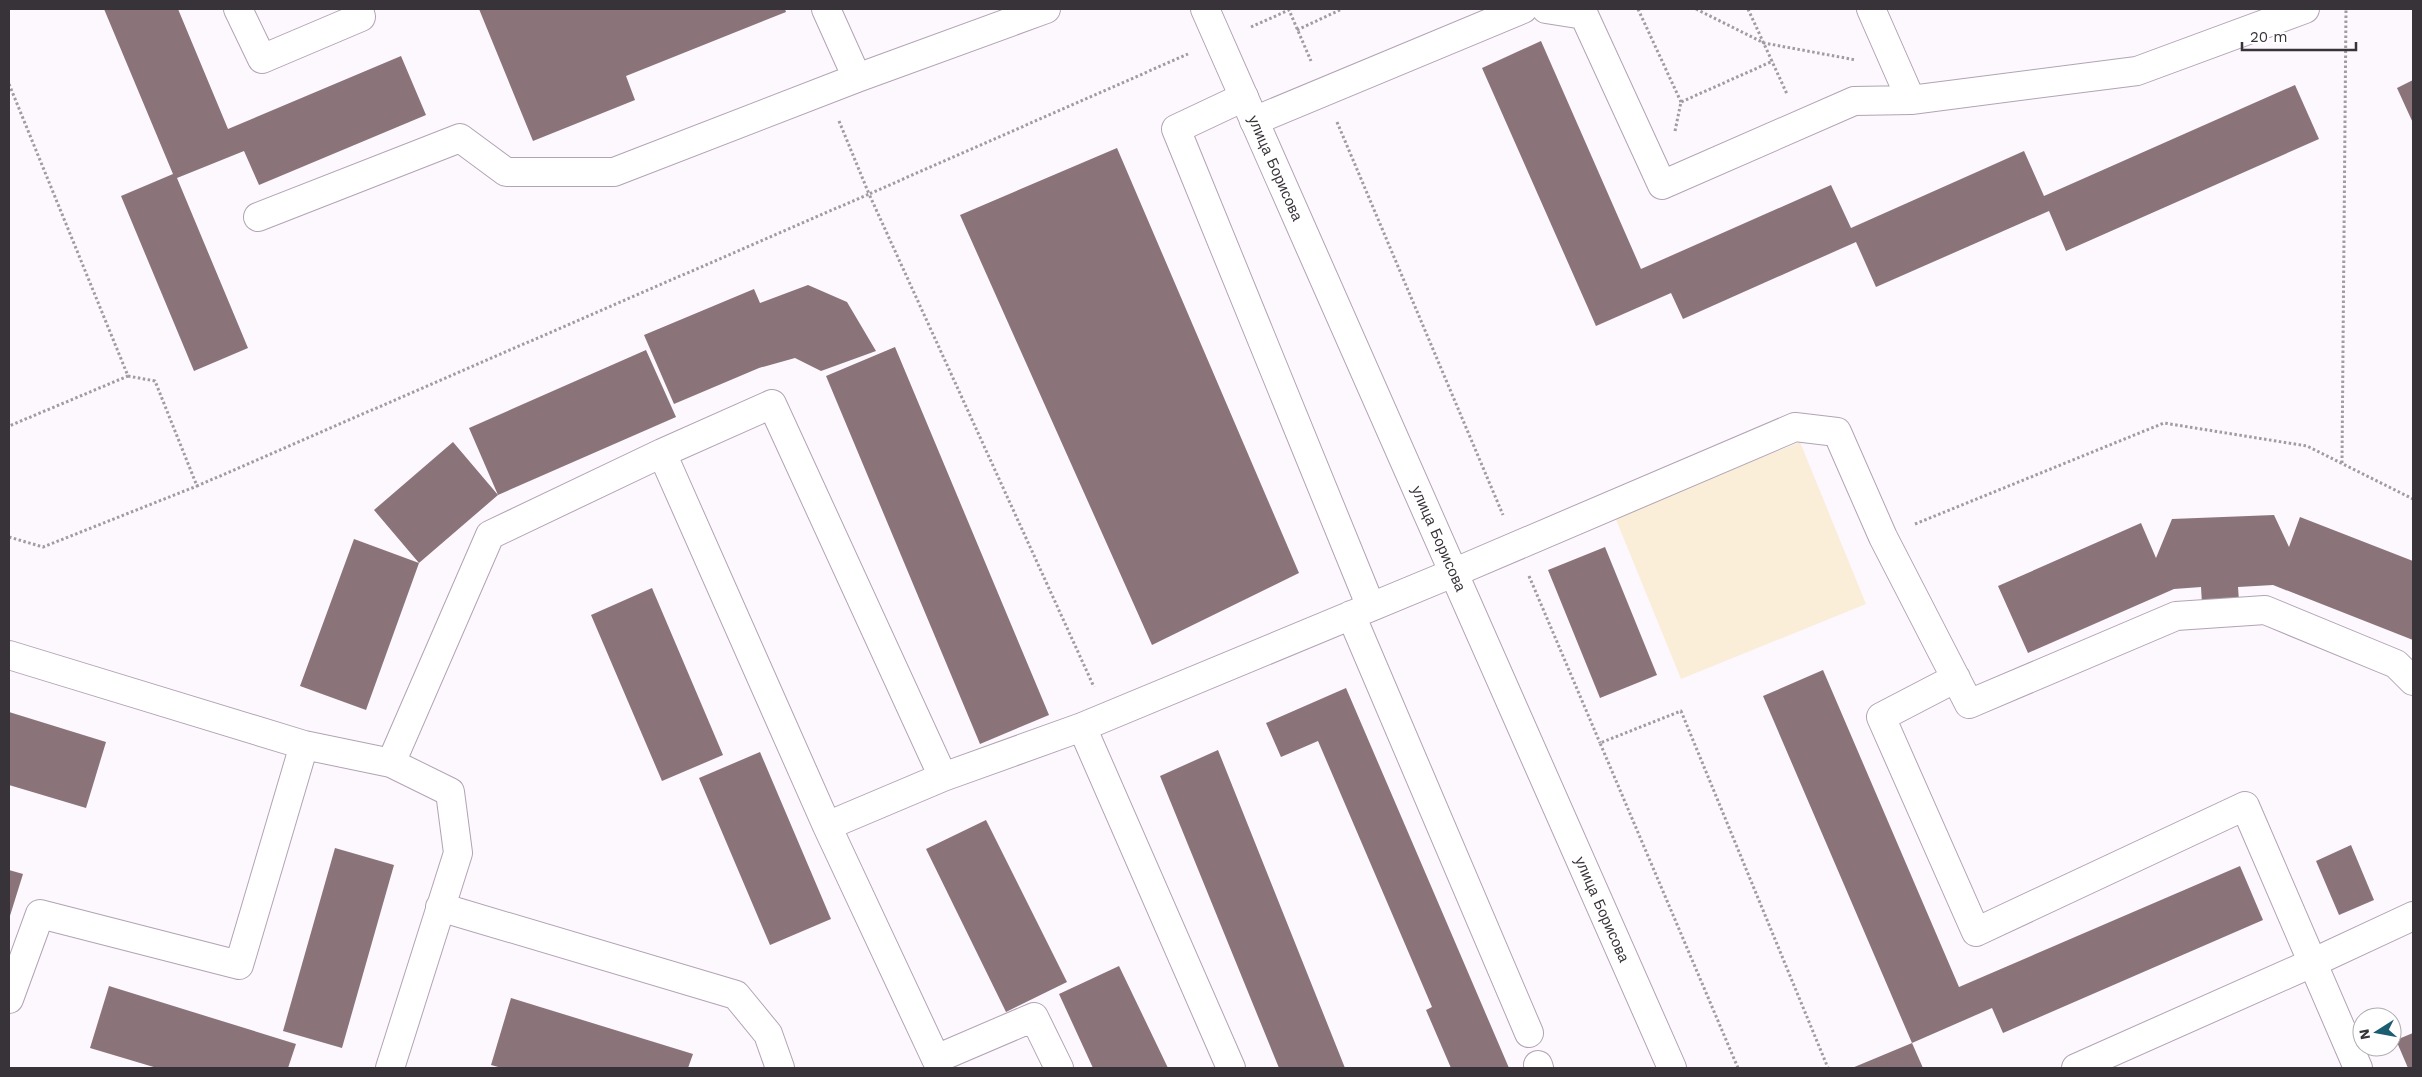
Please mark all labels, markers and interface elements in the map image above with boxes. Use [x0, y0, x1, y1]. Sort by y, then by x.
scale bar [2242, 20, 2356, 52]
text: 20 m [2250, 28, 2288, 46]
street label: улица Борисова [1244, 113, 1307, 224]
street label: улица Борисова [1407, 483, 1470, 595]
street label: улица Борисова [1571, 854, 1633, 965]
north arrow [2352, 1007, 2402, 1057]
text: N [2355, 1028, 2373, 1041]

